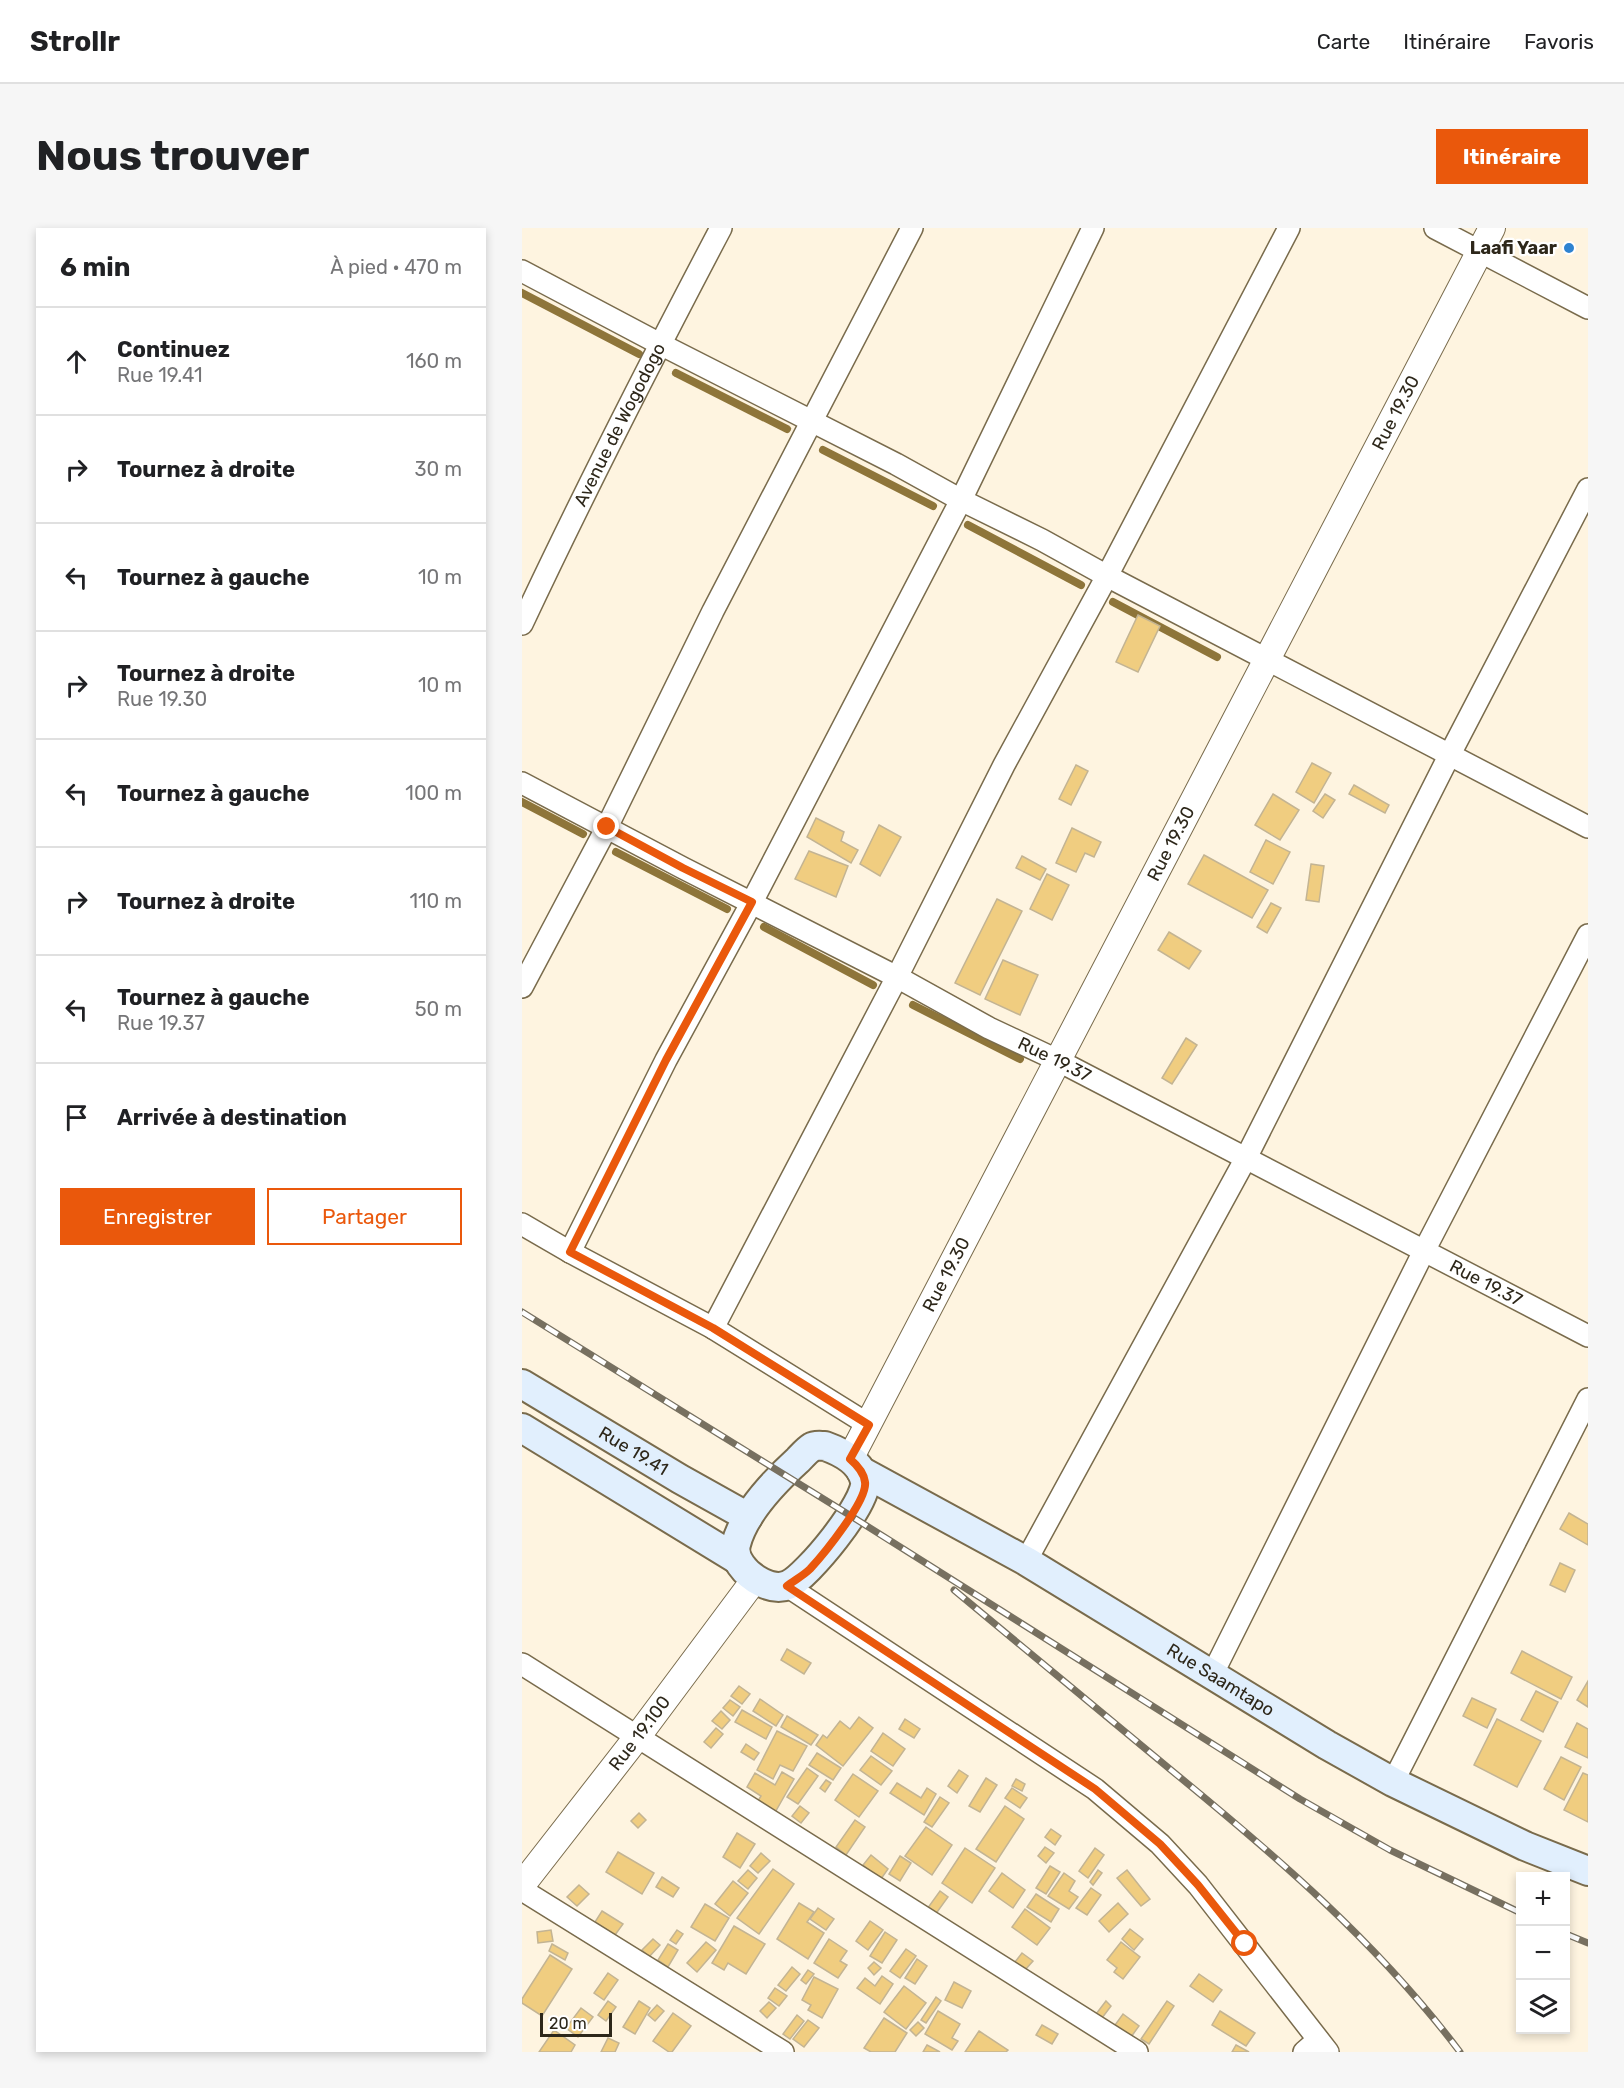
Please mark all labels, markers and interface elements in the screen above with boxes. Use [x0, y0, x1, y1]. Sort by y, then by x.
text: Strollr [30, 25, 120, 58]
text: Carte [1317, 29, 1370, 54]
text: Itinéraire [1403, 29, 1491, 54]
text: Favoris [1524, 29, 1594, 54]
button: Itinéraire [1436, 129, 1588, 184]
text: Nous trouver [36, 131, 309, 181]
place label: Laafi Yaar [1470, 237, 1557, 259]
marker: Laafi Yaar [1562, 241, 1576, 255]
text: 6 min [60, 252, 130, 283]
text: À pied · 470 m [330, 255, 462, 279]
text: Continuez [117, 336, 230, 363]
street label: Avenue de Wogodogo [569, 339, 670, 510]
icon: ahead [60, 345, 93, 378]
text: 160 m [406, 349, 462, 373]
text: Rue 19.41 [117, 363, 203, 387]
street label: Rue 19.30 [1367, 372, 1424, 454]
icon: right [60, 453, 93, 486]
text: Tournez à droite [117, 456, 295, 483]
text: 30 m [415, 457, 462, 481]
icon: left [60, 561, 93, 594]
text: Tournez à gauche [117, 564, 310, 591]
text: 10 m [418, 565, 462, 589]
text: Tournez à droite [117, 660, 295, 687]
icon: right [60, 669, 93, 702]
text: 10 m [418, 673, 462, 697]
text: Rue 19.30 [117, 687, 207, 711]
icon: left [60, 777, 93, 810]
text: Tournez à gauche [117, 780, 310, 807]
text: 100 m [405, 781, 462, 805]
street label: Rue 19.30 [1142, 803, 1199, 885]
route end [593, 813, 619, 839]
icon: right [60, 885, 93, 918]
text: Tournez à droite [117, 888, 295, 915]
text: 110 m [410, 889, 462, 913]
text: Tournez à gauche [117, 984, 310, 1011]
icon: left [60, 993, 93, 1026]
text: 50 m [415, 997, 462, 1021]
text: Rue 19.37 [117, 1011, 205, 1035]
street label: Rue 19.37 [1014, 1032, 1095, 1087]
icon: arrive [60, 1101, 93, 1134]
text: Arrivée à destination [117, 1104, 347, 1131]
button: Enregistrer [60, 1188, 255, 1245]
button: Partager [267, 1188, 462, 1245]
street label: Rue 19.30 [918, 1233, 975, 1316]
street label: Rue 19.37 [1446, 1255, 1526, 1311]
street label: Rue 19.41 [595, 1422, 672, 1480]
street label: Rue Saamtapo [1163, 1639, 1278, 1721]
street label: Rue 19.100 [604, 1691, 675, 1775]
map controls [1516, 1872, 1570, 2034]
button: + [1516, 1872, 1570, 1926]
button: − [1516, 1926, 1570, 1980]
route start [1231, 1930, 1257, 1956]
button: layers [1516, 1980, 1570, 2034]
scale bar [540, 2010, 612, 2038]
text: 20 m [549, 2014, 587, 2033]

